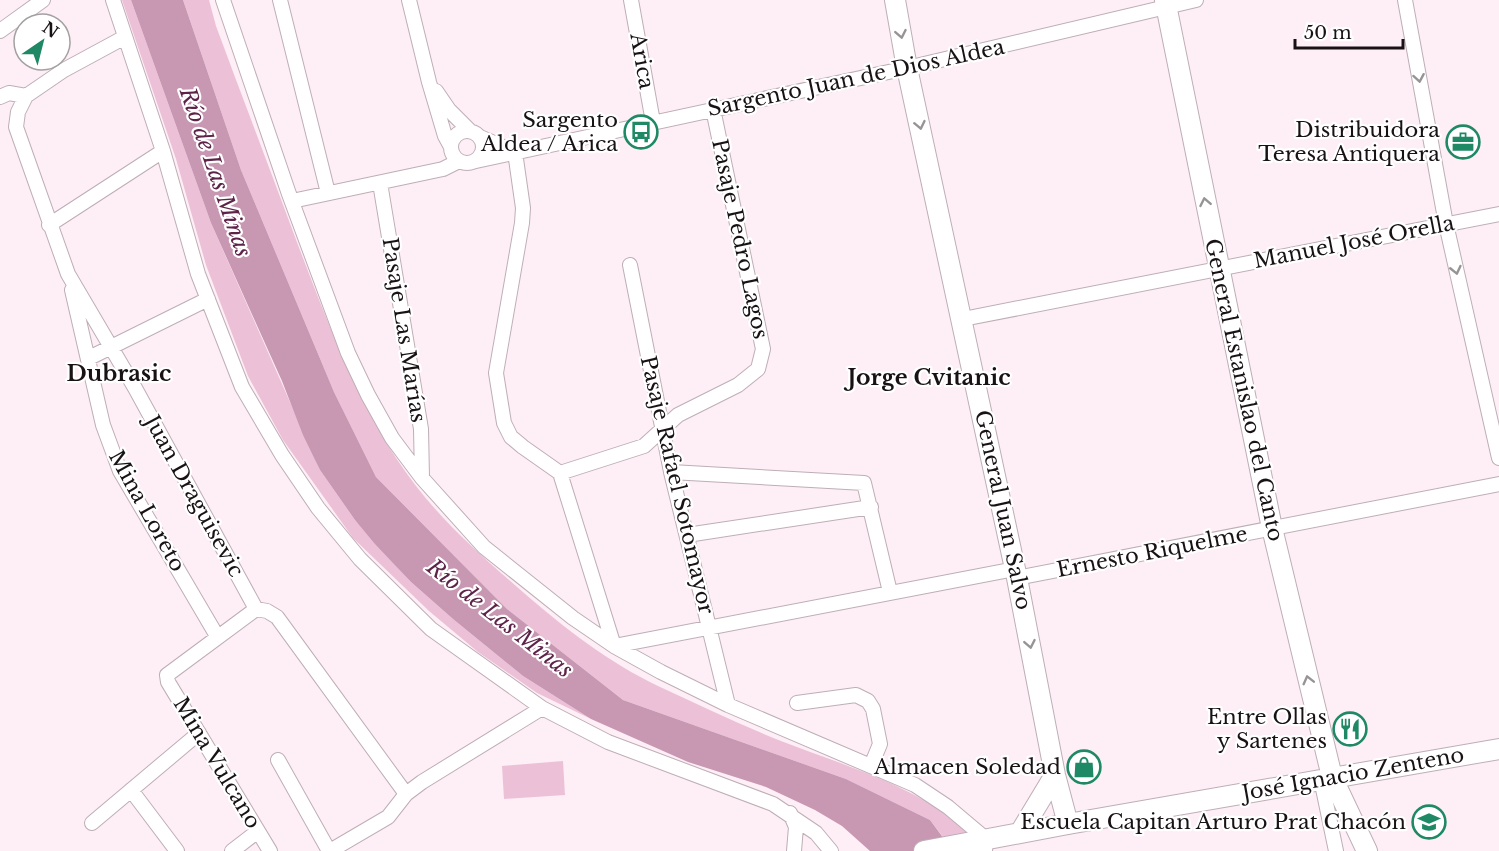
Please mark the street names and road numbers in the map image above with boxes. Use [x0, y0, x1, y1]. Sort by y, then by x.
street label: Arica [624, 30, 660, 91]
street label: Sargento Juan de Dios Aldea [705, 34, 1007, 122]
street label: Pasaje Pedro Lagos [706, 137, 774, 341]
street label: Manuel José Orella [1251, 210, 1457, 274]
street label: Pasaje Las Marías [377, 236, 431, 424]
street label: General Estanislao del Canto [1199, 236, 1289, 544]
street label: Pasaje Rafael Sotomayor [635, 353, 719, 617]
street label: Juan Draguisevic [137, 408, 249, 581]
street label: General Juan Salvo [969, 408, 1037, 612]
street label: Mina Loreto [103, 446, 191, 576]
street label: Ernesto Riquelme [1054, 521, 1250, 583]
street label: Mina Vulcano [168, 693, 266, 833]
street label: José Ignacio Zenteno [1237, 742, 1466, 807]

